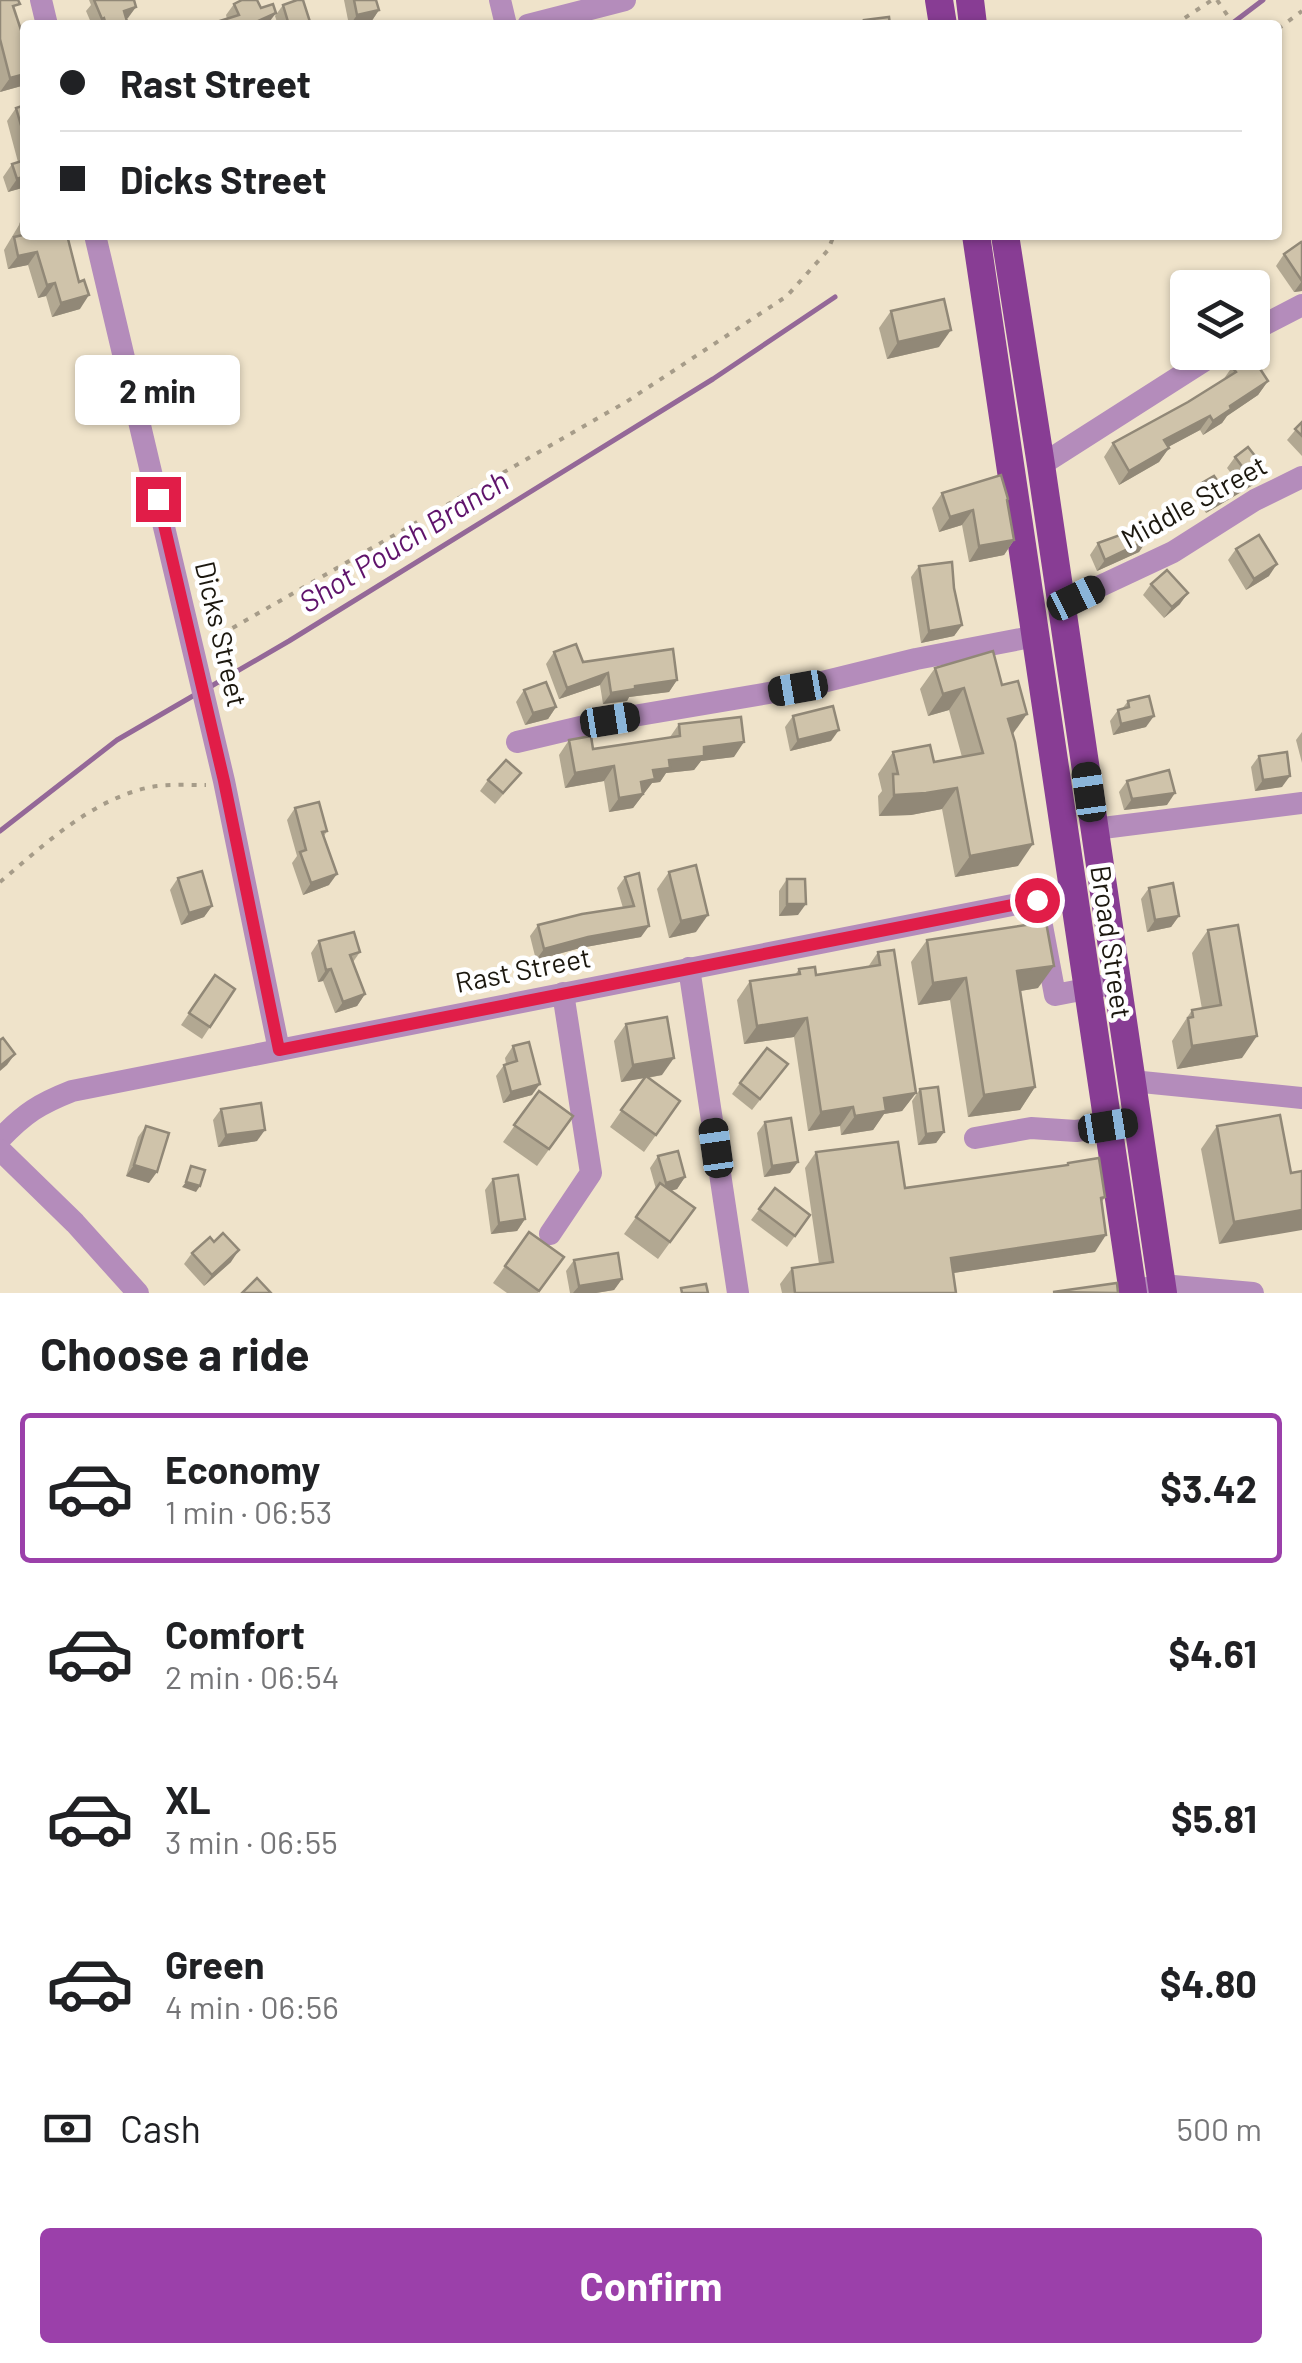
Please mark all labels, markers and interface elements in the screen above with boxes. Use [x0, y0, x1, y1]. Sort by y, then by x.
text: Rast Street [120, 60, 311, 106]
text: Dicks Street [120, 156, 327, 202]
map controls [1170, 270, 1270, 370]
button: layers [1170, 270, 1270, 370]
callout: 2 min [76, 354, 240, 424]
text: 2 min [119, 371, 196, 409]
street label: Middle Street [1115, 447, 1272, 555]
water label: Shot Pouch Branch [292, 461, 514, 619]
route end [136, 477, 181, 522]
street label: Dicks Street [189, 558, 255, 710]
car [1042, 571, 1110, 625]
car [766, 668, 830, 708]
car [578, 700, 642, 740]
car [1070, 760, 1108, 824]
street label: Broad Street [1084, 863, 1140, 1021]
route start [1015, 878, 1060, 923]
street label: Rast Street [452, 939, 593, 999]
car [1076, 1106, 1140, 1146]
car [697, 1116, 735, 1180]
text: Choose a ride [40, 1326, 310, 1380]
icon: car [45, 1443, 135, 1533]
text: Economy [165, 1446, 320, 1492]
text: $3.42 [1160, 1465, 1257, 1511]
text: 1 min · 06:53 [165, 1492, 332, 1530]
icon: car [45, 1608, 135, 1698]
text: Comfort [165, 1611, 305, 1657]
text: $4.61 [1168, 1630, 1257, 1676]
text: 2 min · 06:54 [165, 1657, 339, 1695]
icon: car [45, 1773, 135, 1863]
text: XL [165, 1776, 211, 1822]
text: $5.81 [1171, 1795, 1257, 1841]
text: 3 min · 06:55 [165, 1822, 338, 1860]
icon: car [45, 1938, 135, 2028]
text: Green [165, 1941, 265, 1987]
text: $4.80 [1160, 1960, 1257, 2006]
text: 4 min · 06:56 [165, 1987, 339, 2025]
icon: cash [40, 2101, 95, 2156]
text: Cash [120, 2105, 201, 2151]
text: 500 m [1177, 2109, 1262, 2147]
button: Confirm [40, 2228, 1262, 2343]

